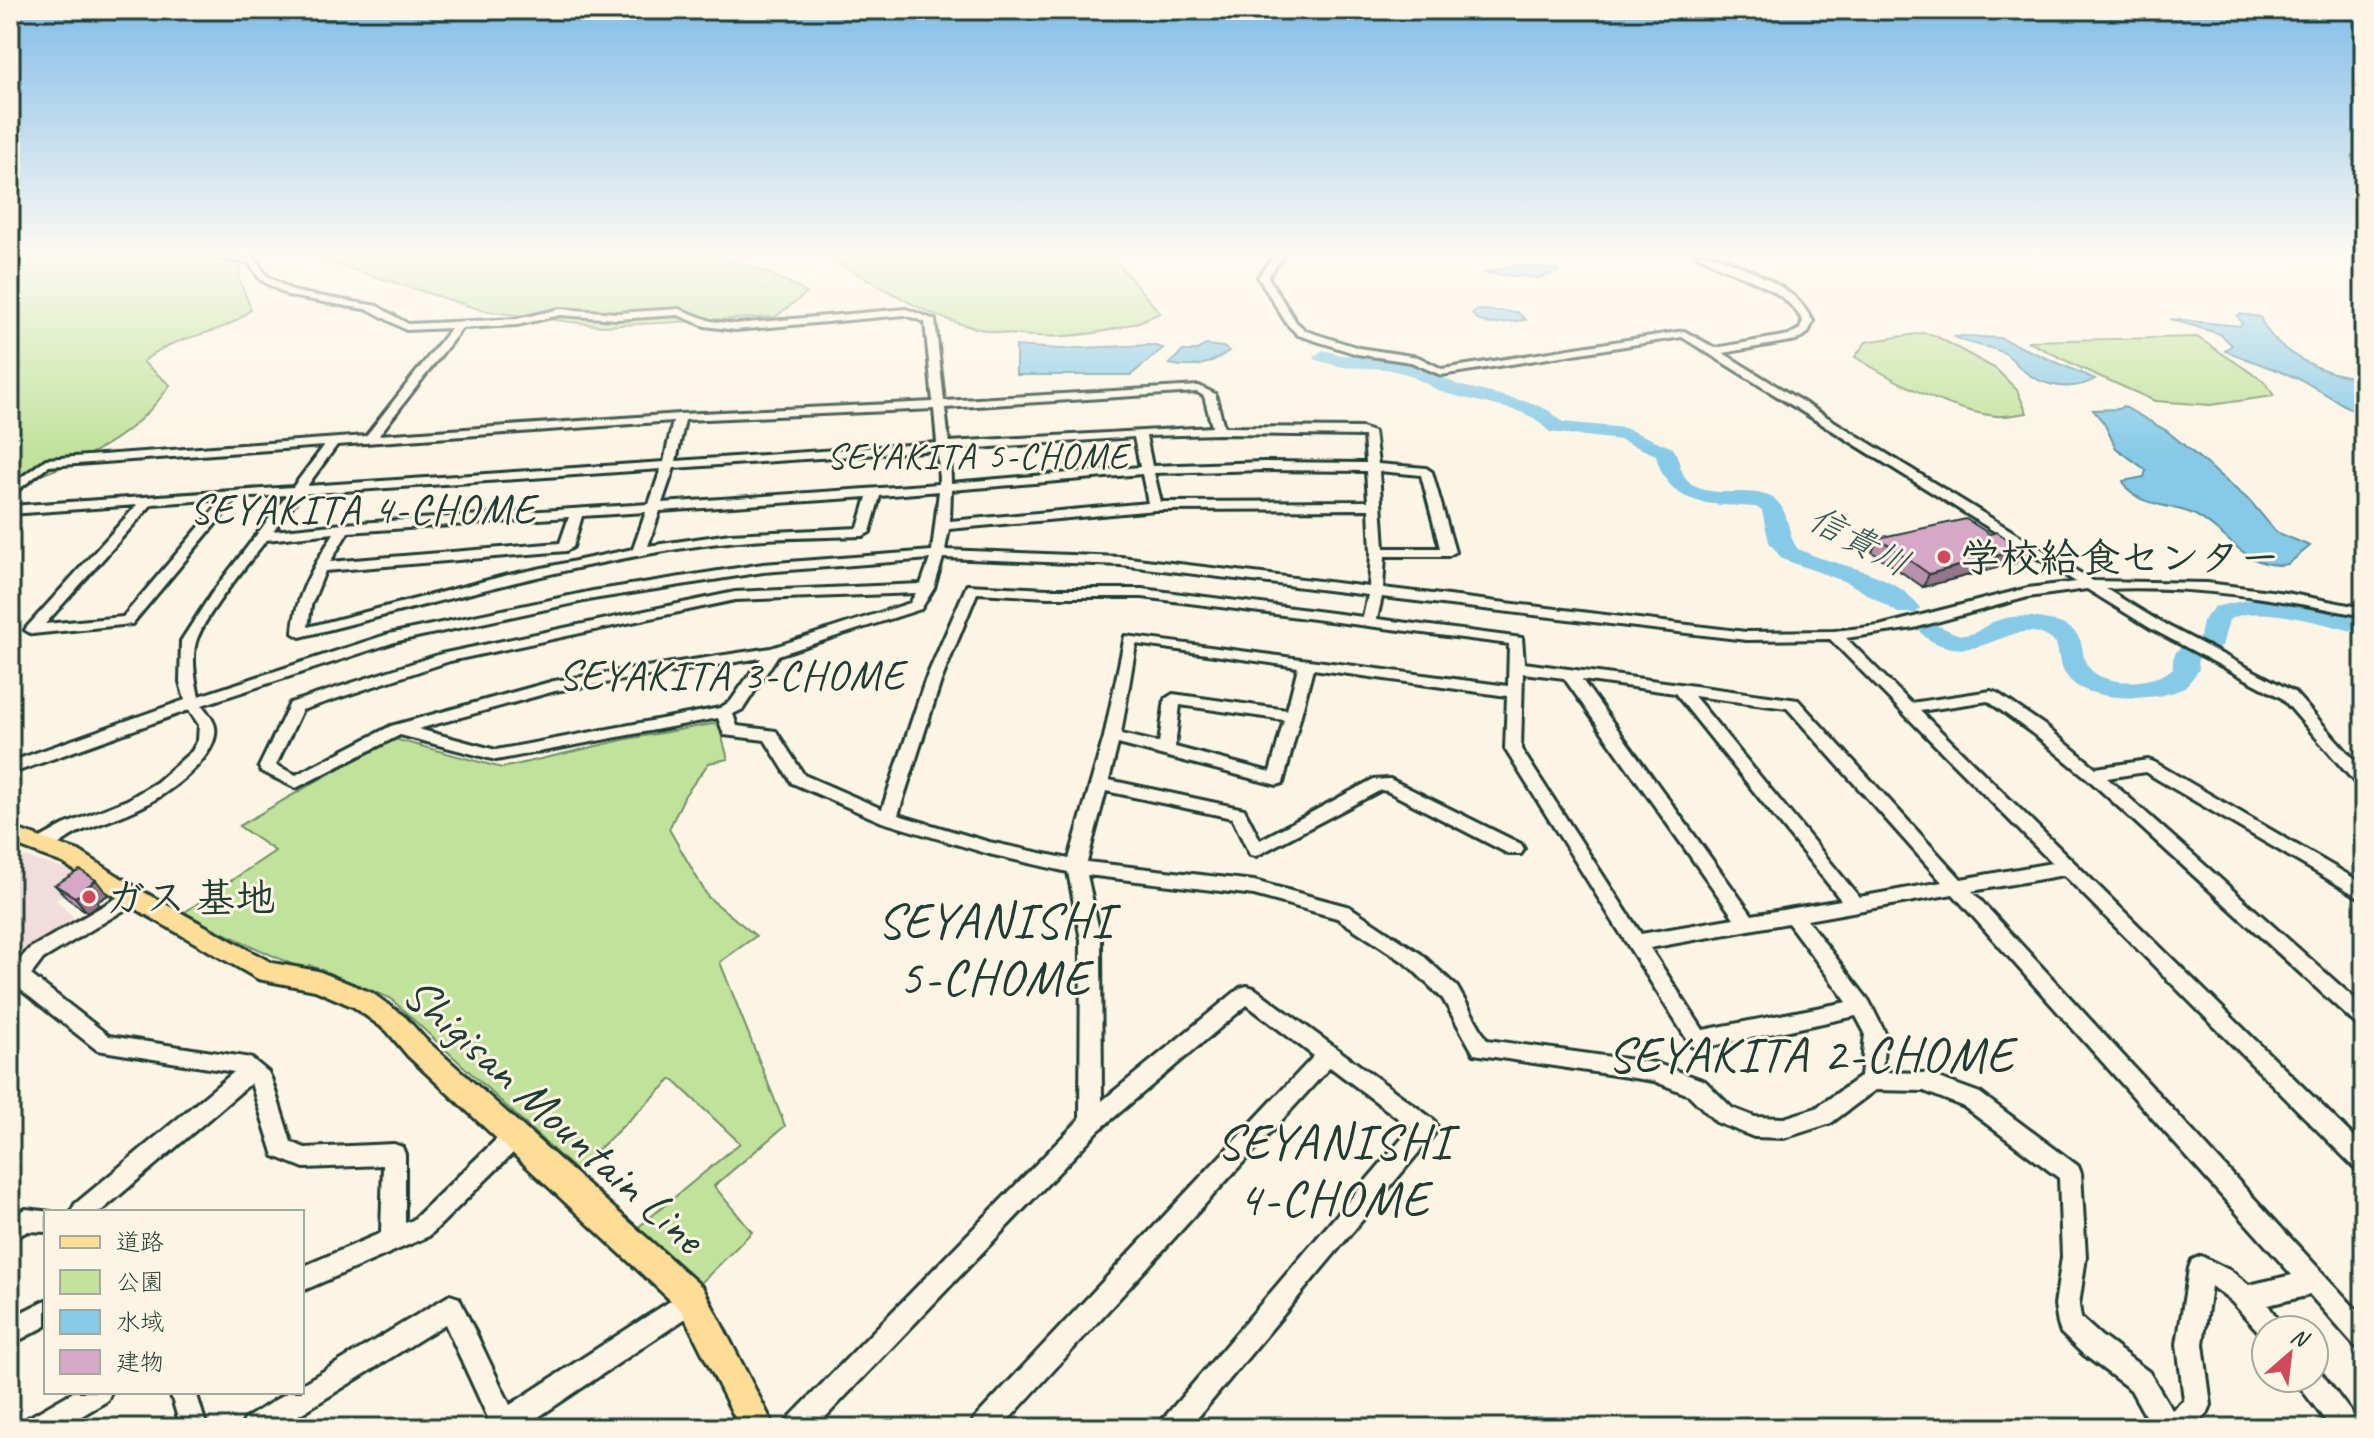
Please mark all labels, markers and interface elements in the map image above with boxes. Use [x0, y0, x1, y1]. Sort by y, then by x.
district label: SEYAKITA 5-CHOME [827, 433, 1131, 479]
district label: SEYAKITA 4-CHOME [189, 483, 540, 536]
water label: 信貴川 [1801, 495, 1918, 587]
place label: 学校給食センター [1960, 533, 2280, 583]
marker: 学校給食センター [1935, 548, 1953, 566]
district label: SEYAKITA 3-CHOME [558, 649, 909, 702]
place label: ガス 基地 [105, 873, 275, 923]
marker: ガス 基地 [80, 888, 98, 906]
district label: SEYANISHI 5-CHOME [877, 889, 1122, 1009]
street label: Shigisan Mountain Line [391, 963, 720, 1268]
district label: SEYAKITA 2-CHOME [1607, 1023, 2018, 1086]
district label: SEYANISHI 4-CHOME [1216, 1110, 1461, 1230]
legend [44, 1210, 304, 1394]
text: 道路 [116, 1227, 164, 1257]
text: 公園 [116, 1267, 164, 1297]
text: 水域 [116, 1307, 164, 1337]
north arrow [2250, 1314, 2330, 1394]
text: N [2286, 1322, 2314, 1354]
text: 建物 [116, 1347, 164, 1377]

